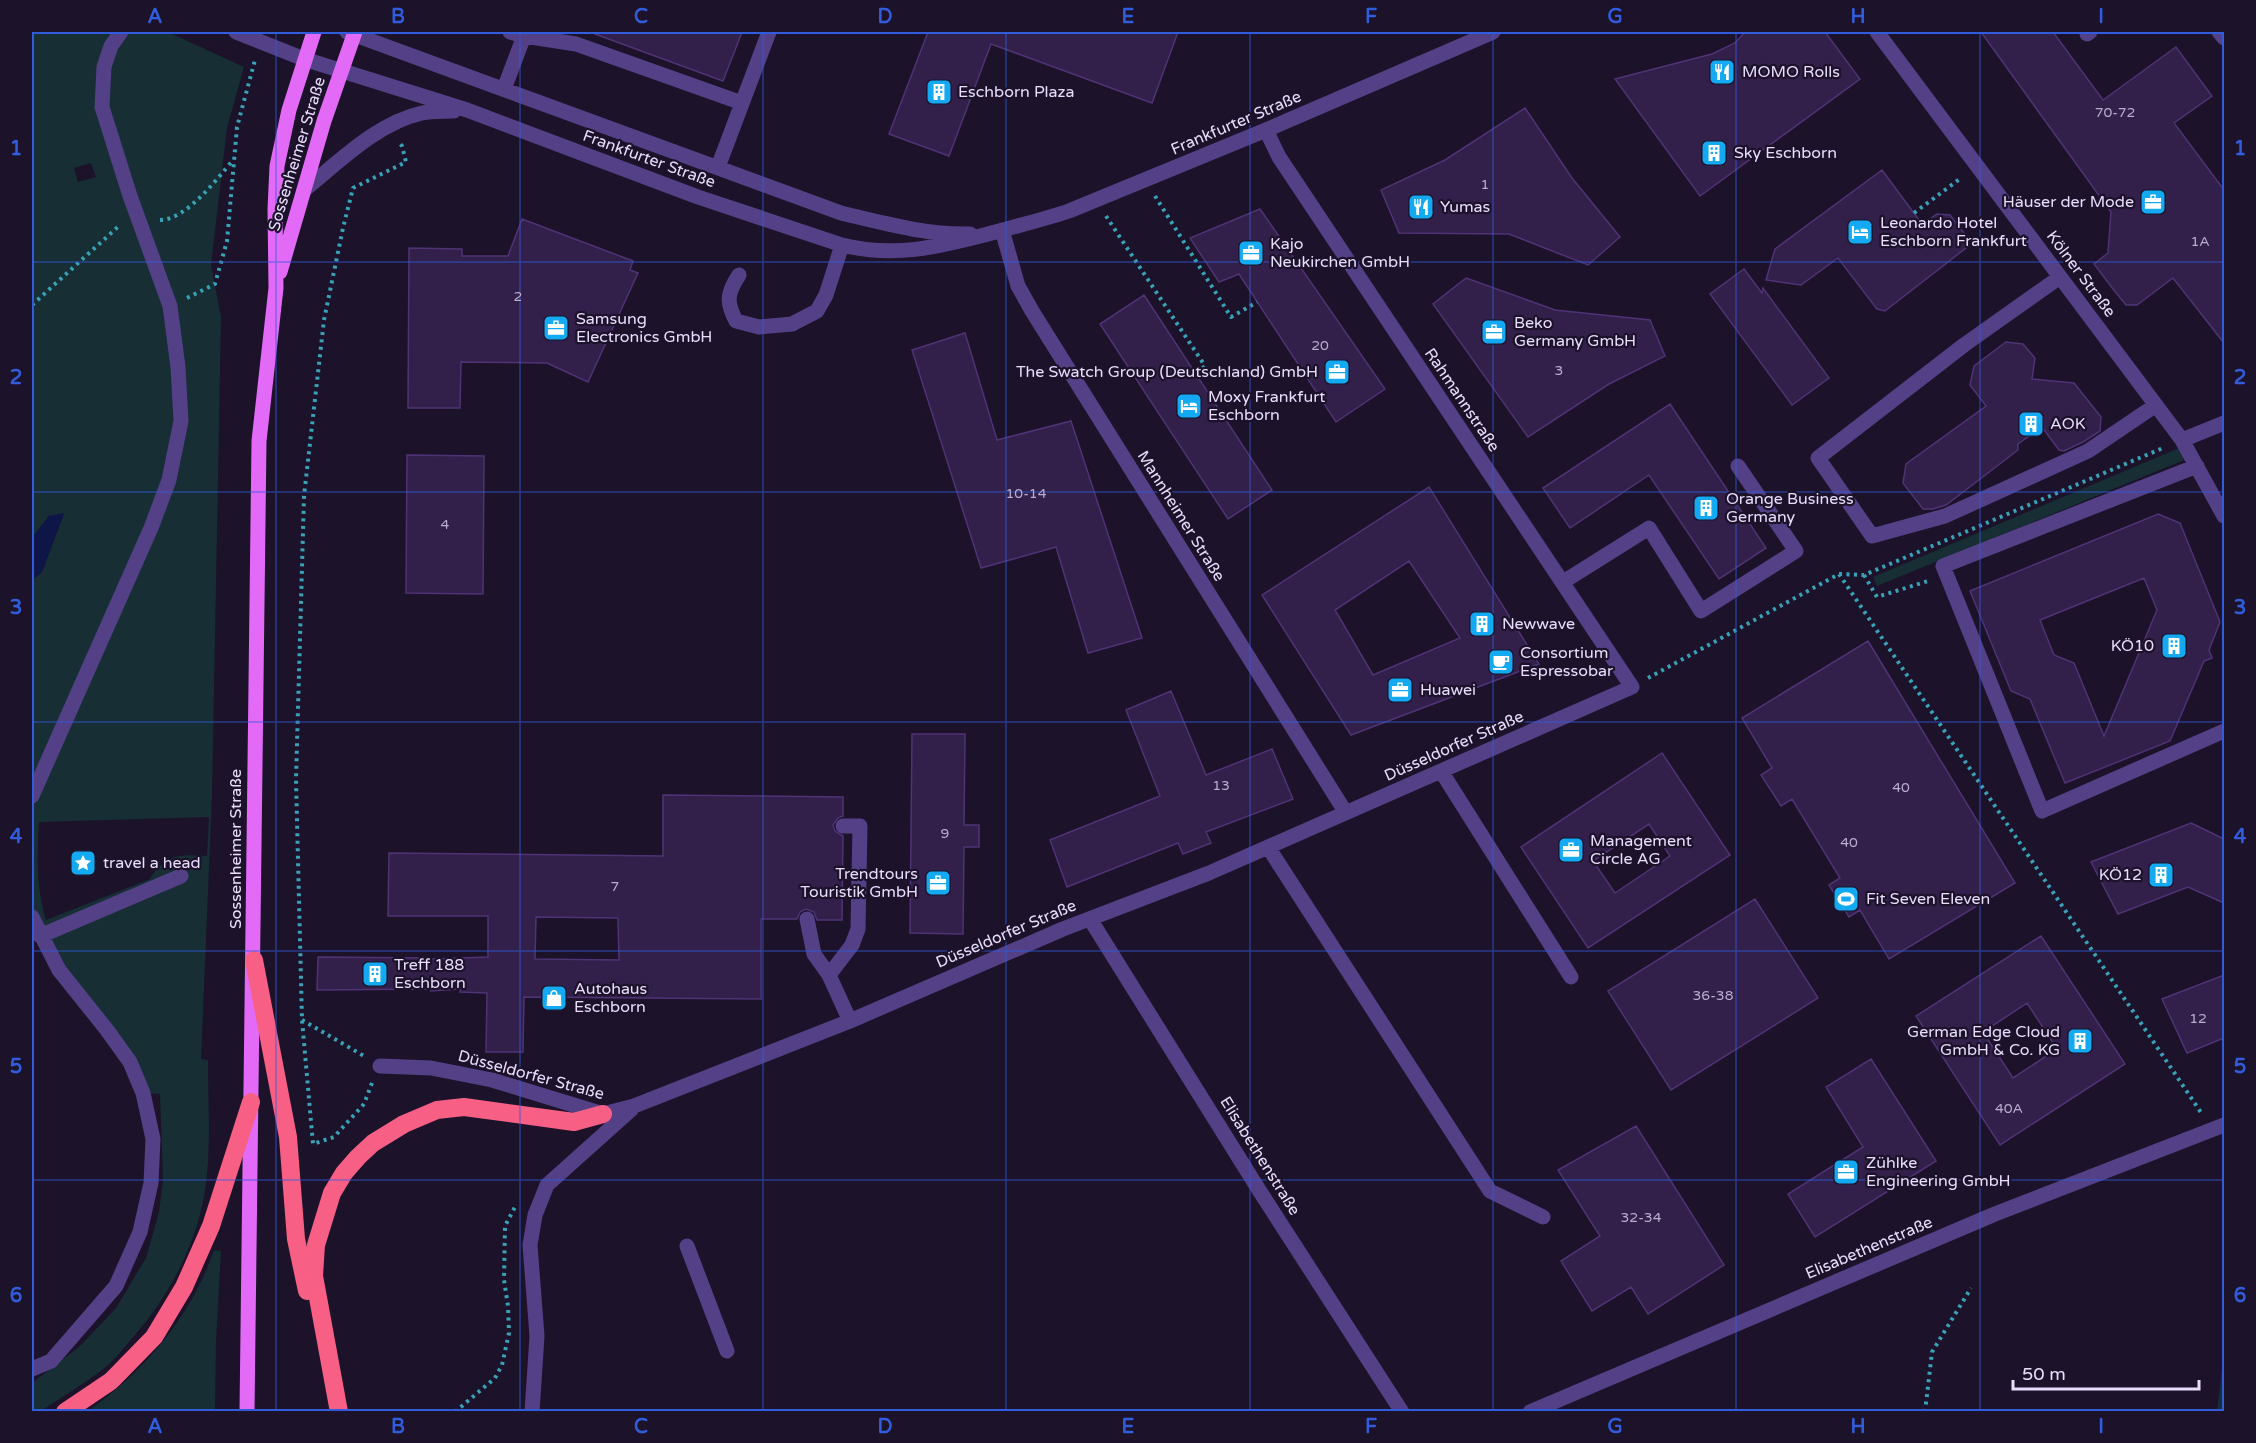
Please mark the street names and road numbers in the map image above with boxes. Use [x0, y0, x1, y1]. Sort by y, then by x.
street label: Sossenheimer Straße [264, 75, 330, 233]
street label: Frankfurter Straße [1168, 86, 1304, 160]
street label: Frankfurter Straße [580, 126, 718, 192]
street label: Kölner Straße [2042, 227, 2120, 321]
street label: Rahmannstraße [1420, 344, 1504, 456]
street label: Mannheimer Straße [1133, 447, 1229, 585]
street label: Düsseldorfer Straße [1381, 706, 1527, 786]
street label: Sossenheimer Straße [226, 769, 246, 929]
street label: Düsseldorfer Straße [933, 895, 1079, 973]
street label: Düsseldorfer Straße [456, 1046, 606, 1104]
street label: Elisabethenstraße [1215, 1093, 1305, 1219]
street label: Elisabethenstraße [1802, 1212, 1936, 1284]

